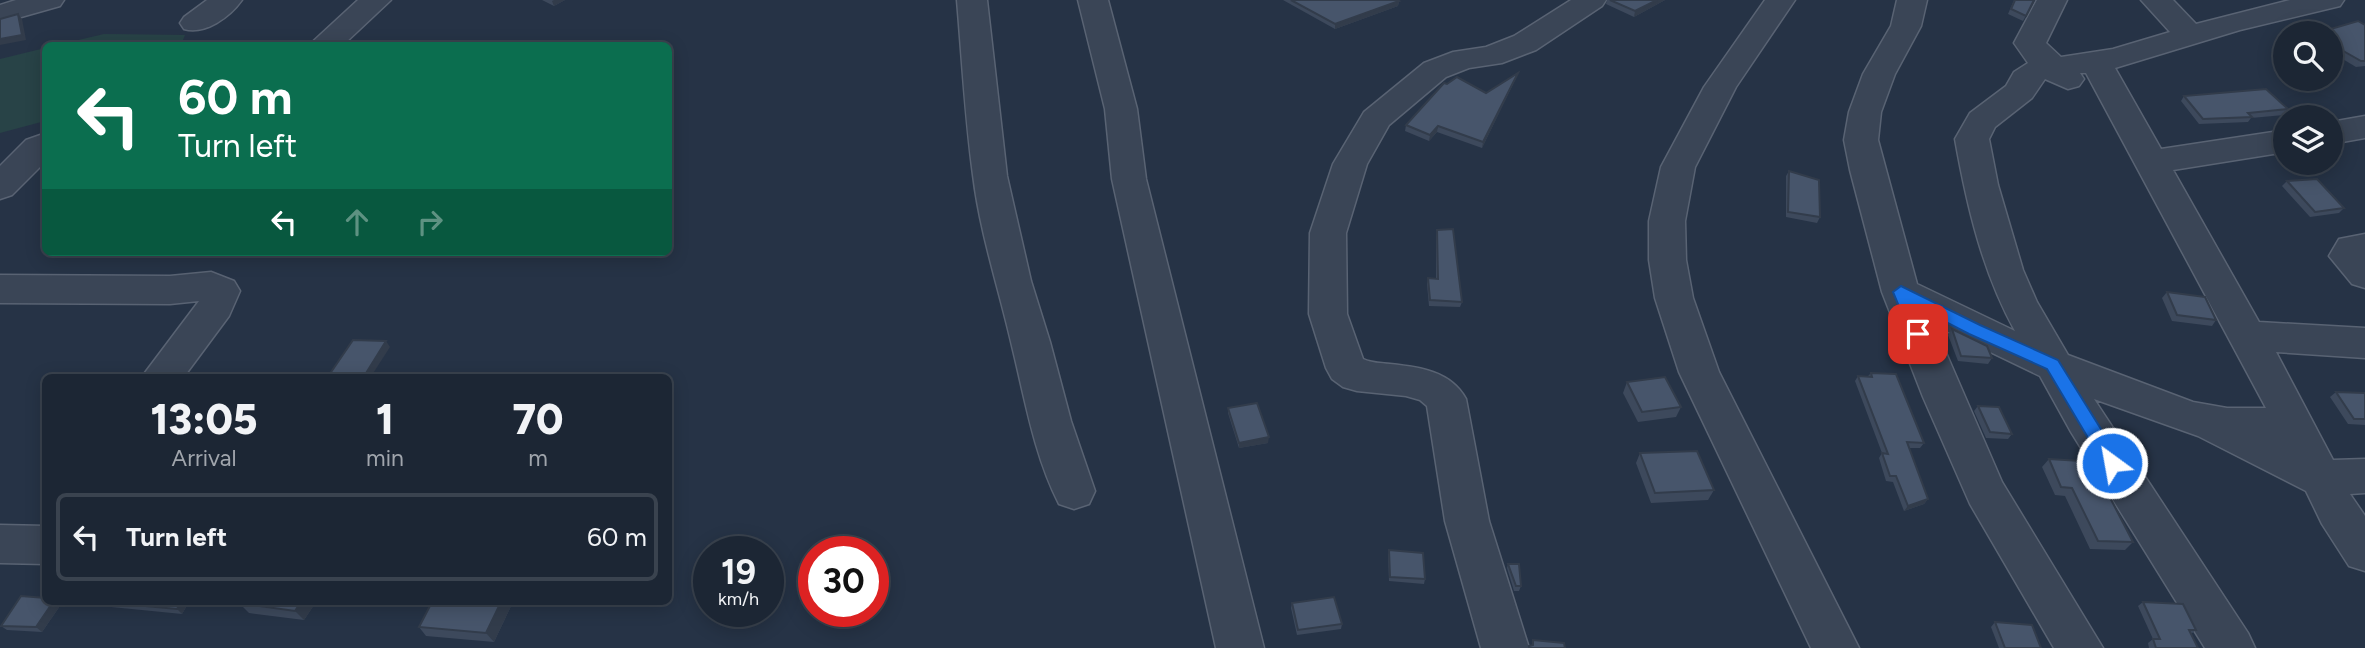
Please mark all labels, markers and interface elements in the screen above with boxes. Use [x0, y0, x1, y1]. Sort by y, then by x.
map controls [2273, 21, 2343, 175]
button: search [2273, 21, 2343, 91]
text: 60 m [178, 67, 293, 126]
icon: left [63, 70, 154, 161]
button: layers [2273, 105, 2343, 175]
text: Turn left [178, 127, 297, 165]
icon: left [265, 203, 303, 241]
icon: ahead [338, 203, 376, 241]
icon: right [411, 203, 449, 241]
pin [1888, 304, 1948, 364]
icon: arrive [1899, 315, 1937, 353]
text: 13:05 [151, 394, 258, 445]
text: 1 [376, 394, 394, 445]
text: 70 [512, 394, 563, 445]
position arrow [2075, 426, 2149, 500]
text: Arrival [172, 444, 237, 472]
text: min [366, 444, 404, 472]
text: m [528, 444, 548, 472]
icon: left [67, 518, 105, 556]
text: Turn left [126, 521, 227, 553]
text: 60 m [587, 521, 647, 553]
speed limit sign: 30 [798, 536, 889, 627]
text: 19 [721, 551, 756, 593]
text: km/h [718, 588, 759, 610]

